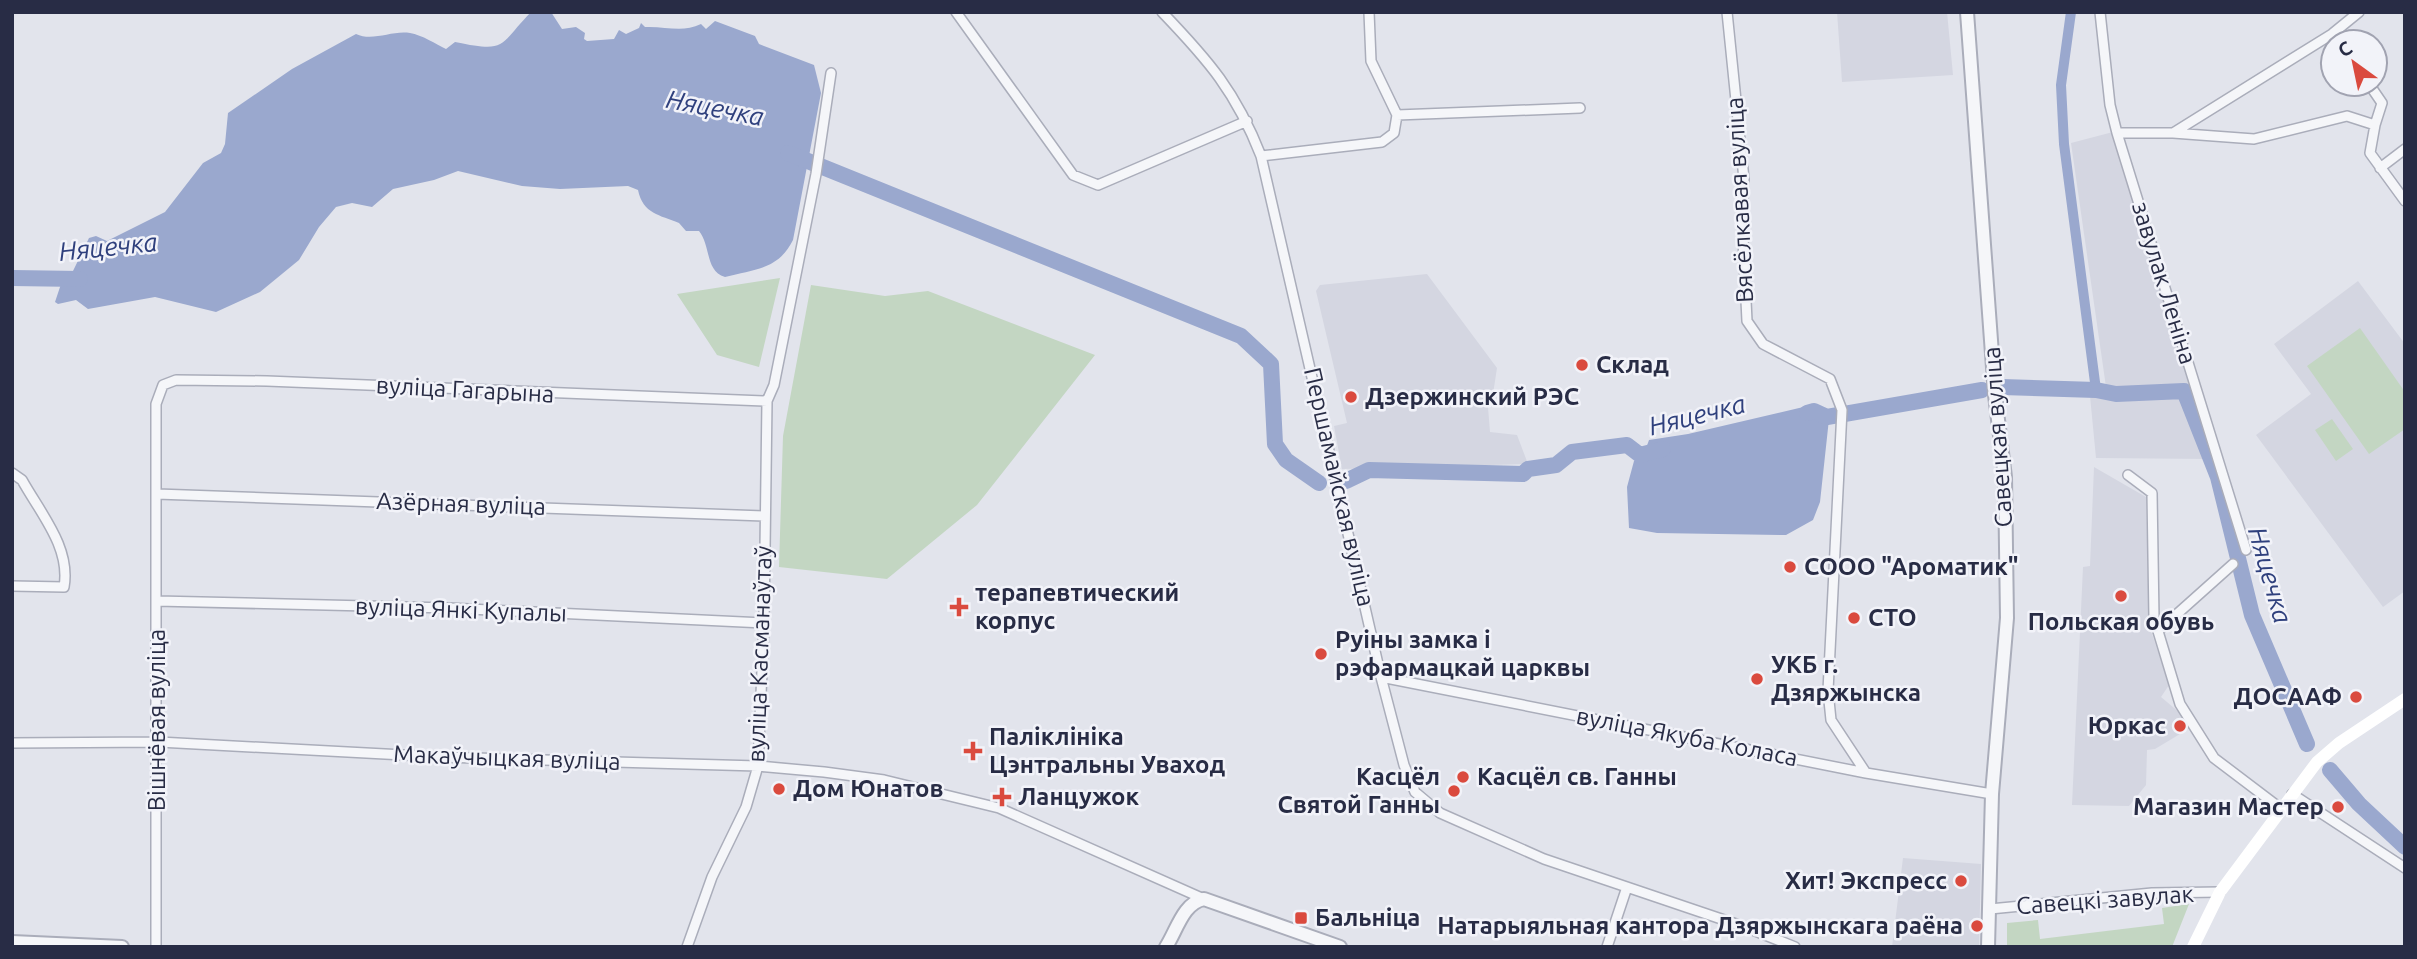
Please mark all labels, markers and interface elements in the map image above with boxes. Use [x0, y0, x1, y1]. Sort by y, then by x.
north arrow [2319, 28, 2389, 98]
text: С [2334, 36, 2356, 61]
water label: Няцечка [664, 84, 766, 131]
street label: Вясёлкавая вуліца [1721, 97, 1758, 304]
street label: завулак Леніна [2127, 198, 2202, 367]
water label: Няцечка [57, 227, 159, 266]
street label: Савецкая вуліца [1978, 346, 2017, 528]
place label: Склад [1596, 351, 1669, 378]
marker: Склад [1574, 357, 1590, 373]
street label: Першамайская вуліца [1299, 365, 1380, 609]
street label: вуліца Гагарына [375, 371, 555, 408]
place label: Дзержинский РЭС [1365, 383, 1579, 410]
water label: Няцечка [1645, 388, 1748, 441]
marker: Дзержинский РЭС [1343, 389, 1359, 405]
street label: Азёрная вуліца [376, 487, 546, 520]
water label: Няцечка [2243, 523, 2298, 626]
street label: вуліца Касманаўтаў [742, 545, 777, 763]
place label: СООО "Ароматик" [1804, 553, 2019, 580]
marker: СООО "Ароматик" [1782, 559, 1798, 575]
place label: терапевтический корпус [975, 579, 1179, 634]
marker: Польская обувь [2113, 588, 2129, 604]
street label: вуліца Янкі Купалы [355, 592, 567, 627]
marker: терапевтический корпус [949, 597, 969, 617]
place label: СТО [1868, 604, 1917, 631]
place label: Польская обувь [2028, 608, 2214, 635]
marker: СТО [1846, 610, 1862, 626]
place label: Руіны замка і рэфармацкай царквы [1335, 626, 1590, 681]
street label: Вішнёвая вуліца [143, 629, 170, 811]
marker: Руіны замка і рэфармацкай царквы [1313, 646, 1329, 662]
place label: УКБ г. Дзяржынска [1771, 651, 1921, 706]
marker: УКБ г. Дзяржынска [1749, 671, 1765, 687]
place label: ДОСААФ [2233, 683, 2342, 710]
marker: ДОСААФ [2348, 689, 2364, 705]
street label: вуліца Якуба Коласа [1574, 702, 1800, 771]
place label: Юркас [2088, 712, 2166, 739]
marker: Юркас [2172, 718, 2188, 734]
place label: Паліклініка Цэнтральны Уваход [989, 723, 1226, 778]
street label: Макаўчыцкая вуліца [393, 740, 621, 775]
marker: Паліклініка Цэнтральны Уваход [963, 741, 983, 761]
place label: Касцёл Святой Ганны [1277, 763, 1440, 818]
place label: Касцёл св. Ганны [1477, 763, 1677, 790]
marker: Касцёл св. Ганны [1455, 769, 1471, 785]
place label: Дом Юнатов [793, 775, 944, 802]
marker: Дом Юнатов [771, 781, 787, 797]
place label: Ланцужок [1018, 783, 1139, 810]
marker: Касцёл Святой Ганны [1446, 783, 1462, 799]
marker: Ланцужок [992, 787, 1012, 807]
place label: Магазин Мастер [2133, 793, 2324, 820]
marker: Магазин Мастер [2330, 799, 2346, 815]
place label: Хит! Экспресс [1785, 867, 1947, 894]
marker: Хит! Экспресс [1953, 873, 1969, 889]
street label: Савецкі завулак [2015, 880, 2195, 919]
place label: Бальніца [1315, 904, 1420, 931]
marker: Бальніца [1293, 910, 1309, 926]
place label: Натарыяльная кантора Дзяржынскага раёна [1437, 912, 1963, 939]
marker: Натарыяльная кантора Дзяржынскага раёна [1969, 918, 1985, 934]

